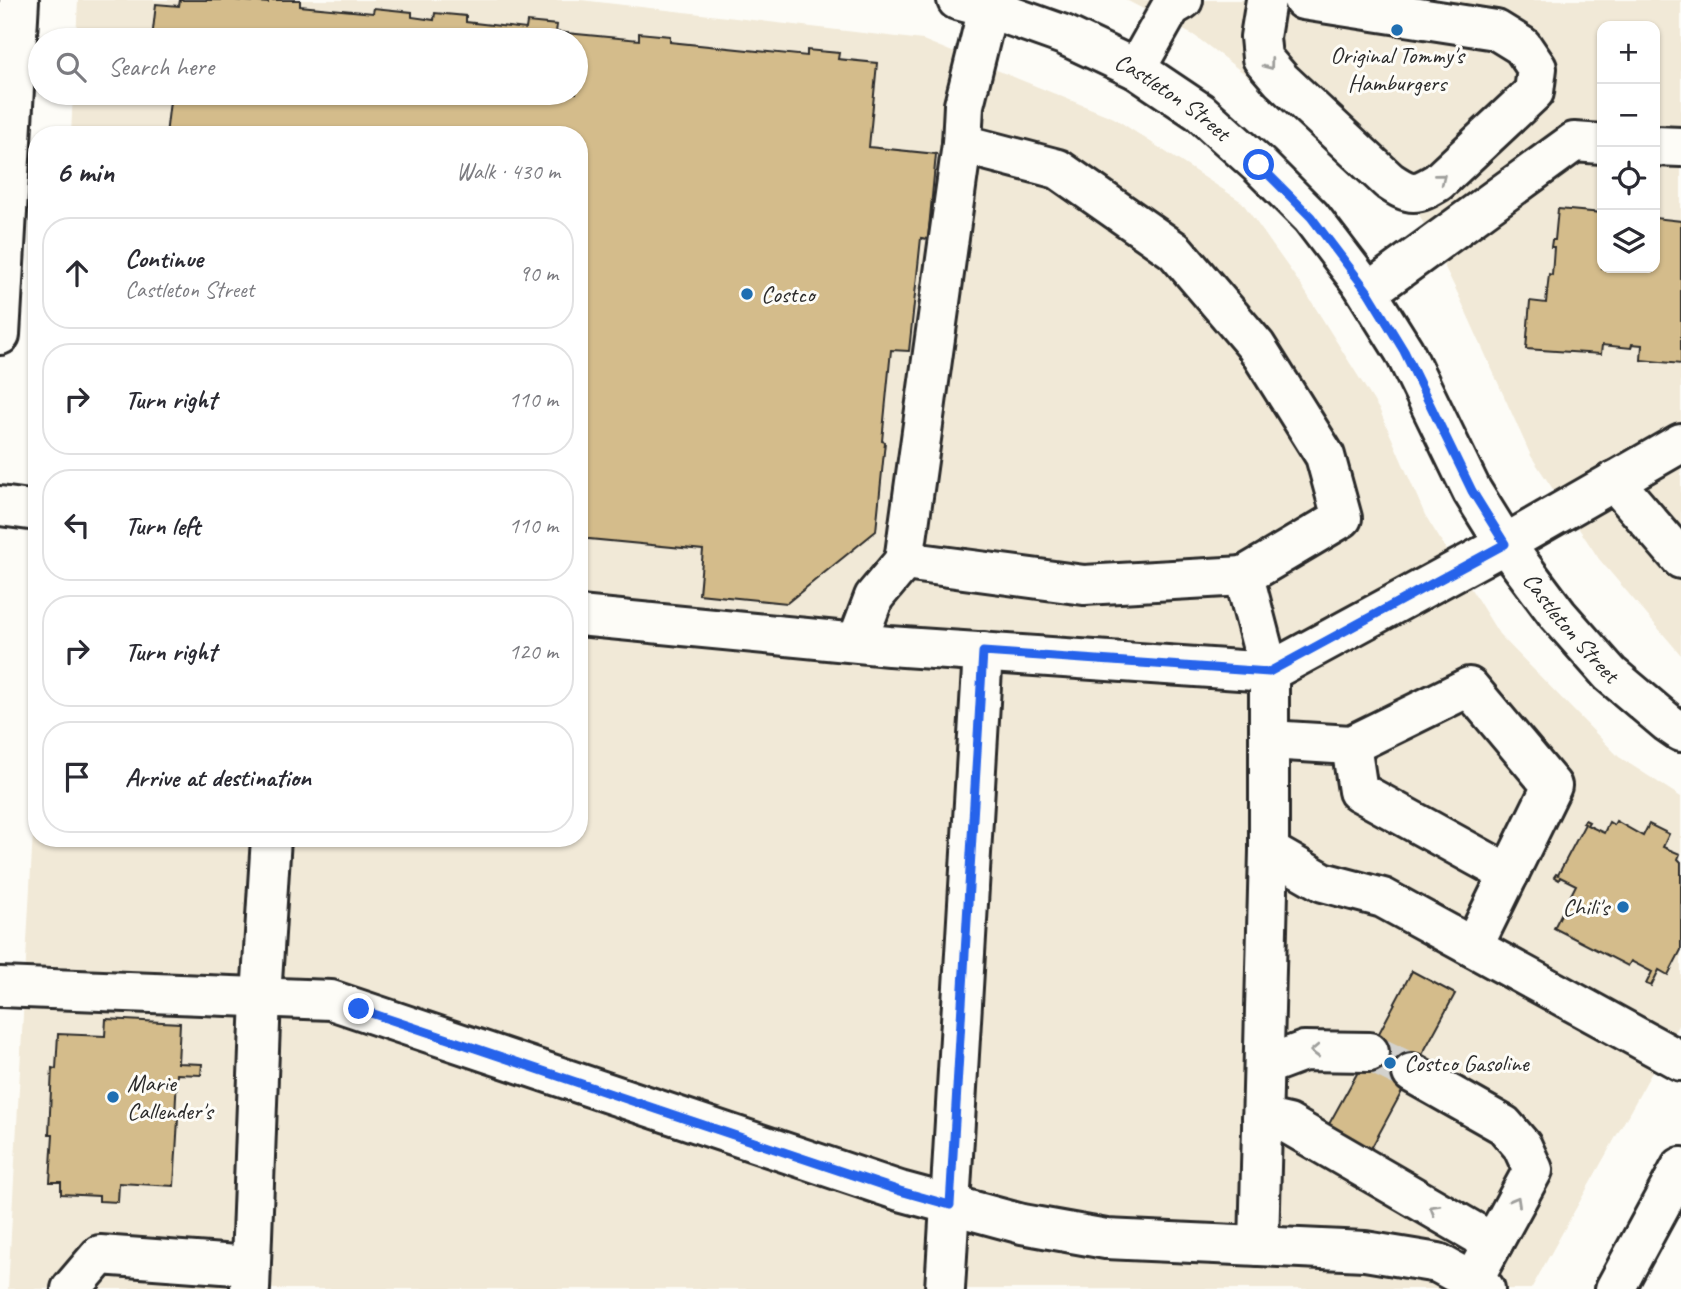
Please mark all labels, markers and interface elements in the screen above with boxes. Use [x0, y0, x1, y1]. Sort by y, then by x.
map controls [1597, 21, 1660, 273]
button: + [1597, 21, 1660, 84]
marker: Original Tommy's Hamburgers [1389, 22, 1405, 38]
search box [28, 28, 588, 105]
place label: Original Tommy's Hamburgers [1330, 40, 1466, 98]
street label: Castleton Street [1110, 46, 1238, 149]
icon: search [52, 48, 90, 86]
text: Search here [108, 50, 214, 83]
one-way arrow [1261, 57, 1273, 70]
button: − [1597, 84, 1660, 147]
button: locate [1597, 147, 1660, 210]
route start [1243, 149, 1274, 180]
text: 6 min [56, 153, 114, 191]
text: Walk · 430 m [456, 157, 560, 186]
one-way arrow [1433, 174, 1446, 186]
button: layers [1597, 210, 1660, 273]
text: Continue [125, 242, 203, 275]
icon: ahead [58, 254, 96, 292]
text: 90 m [519, 259, 558, 288]
text: Castleton Street [125, 275, 254, 304]
place label: Costco [761, 279, 817, 309]
marker: Costco [739, 286, 755, 302]
icon: right [58, 380, 96, 418]
text: Turn right [125, 383, 216, 416]
text: 110 m [509, 385, 558, 414]
icon: left [58, 506, 96, 544]
text: Turn left [125, 509, 200, 542]
text: 110 m [509, 511, 558, 540]
street label: Castleton Street [1516, 566, 1626, 691]
icon: right [58, 632, 96, 670]
text: Turn right [125, 635, 216, 668]
text: 120 m [509, 637, 558, 666]
icon: arrive [58, 758, 96, 796]
text: Arrive at destination [125, 761, 311, 794]
place label: Chili's [1563, 892, 1612, 922]
marker: Chili's [1615, 899, 1631, 915]
route end [343, 993, 374, 1024]
one-way arrow [1309, 1044, 1320, 1059]
place label: Costco Gasoline [1404, 1048, 1531, 1078]
marker: Costco Gasoline [1382, 1055, 1398, 1071]
place label: Marie Callender's [127, 1068, 215, 1126]
marker: Marie Callender's [105, 1089, 121, 1105]
one-way arrow [1508, 1195, 1522, 1208]
one-way arrow [1429, 1204, 1442, 1217]

